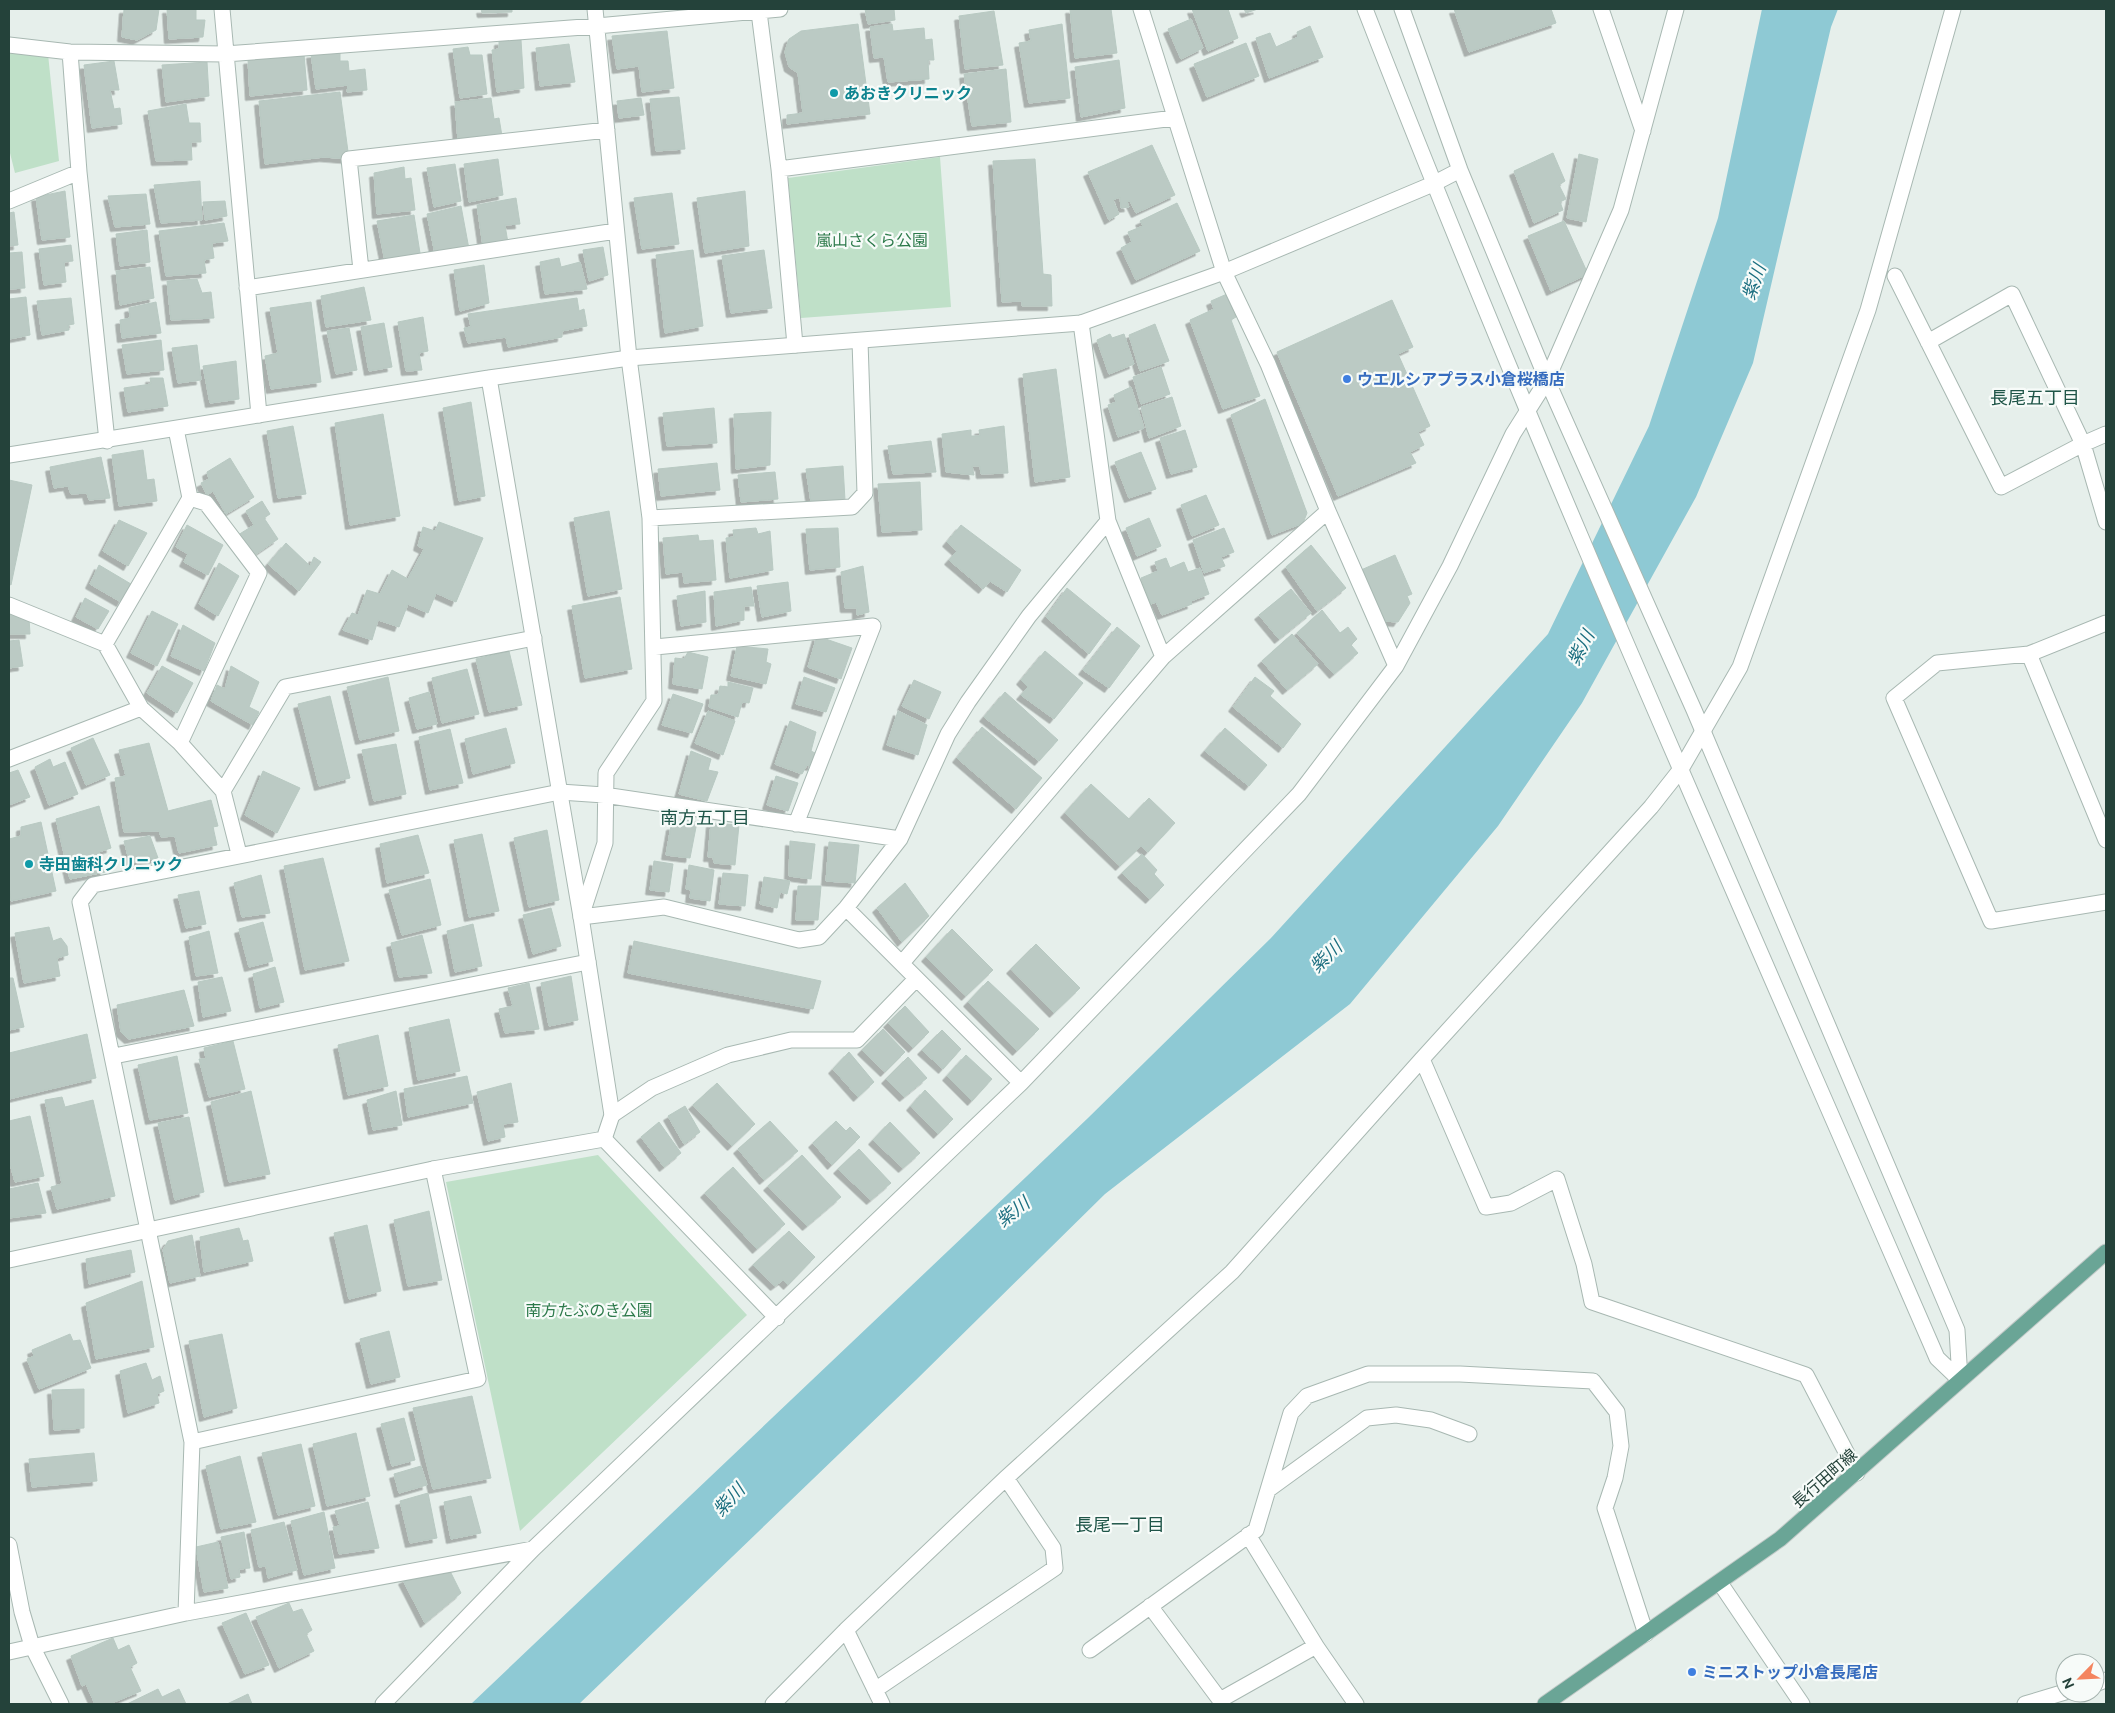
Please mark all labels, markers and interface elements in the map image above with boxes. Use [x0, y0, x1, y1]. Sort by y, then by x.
place label: あおきクリニック [844, 84, 972, 102]
marker: あおきクリニック [828, 87, 840, 99]
park label: 嵐山さくら公園 [816, 231, 928, 249]
water label: 紫川 [1738, 259, 1769, 302]
place label: ウエルシアプラス小倉桜橋店 [1357, 370, 1565, 388]
marker: ウエルシアプラス小倉桜橋店 [1341, 373, 1353, 385]
district label: 長尾五丁目 [1990, 387, 2080, 407]
water label: 紫川 [1563, 625, 1598, 668]
district label: 南方五丁目 [660, 807, 750, 827]
place label: 寺田歯科クリニック [39, 855, 183, 873]
marker: 寺田歯科クリニック [23, 858, 35, 870]
water label: 紫川 [1305, 935, 1347, 976]
water label: 紫川 [992, 1191, 1034, 1230]
park label: 南方たぶのき公園 [525, 1301, 653, 1319]
street label: 長行田町線 [1788, 1445, 1860, 1511]
water label: 紫川 [709, 1478, 749, 1519]
district label: 長尾一丁目 [1075, 1514, 1165, 1534]
north arrow [2055, 1653, 2105, 1703]
place label: ミニストップ小倉長尾店 [1702, 1663, 1878, 1681]
marker: ミニストップ小倉長尾店 [1686, 1666, 1698, 1678]
text: N [2059, 1675, 2078, 1691]

